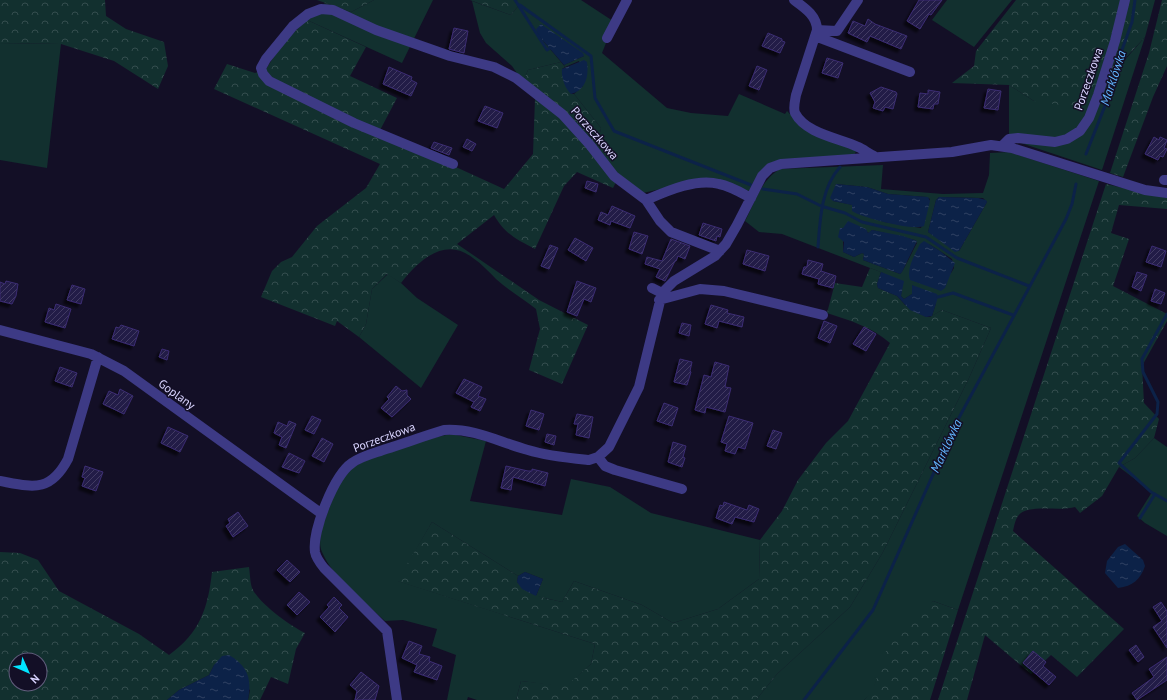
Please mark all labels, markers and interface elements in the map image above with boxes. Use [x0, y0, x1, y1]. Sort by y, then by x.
street label: Porzeczkowa [1070, 46, 1106, 112]
water label: Marklówka [1096, 48, 1130, 108]
street label: Porzeczkowa [568, 103, 622, 163]
street label: Goplany [156, 376, 199, 413]
water label: Marklówka [926, 416, 966, 475]
street label: Porzeczkowa [351, 419, 417, 455]
north arrow [8, 652, 48, 692]
text: N [28, 672, 43, 687]

